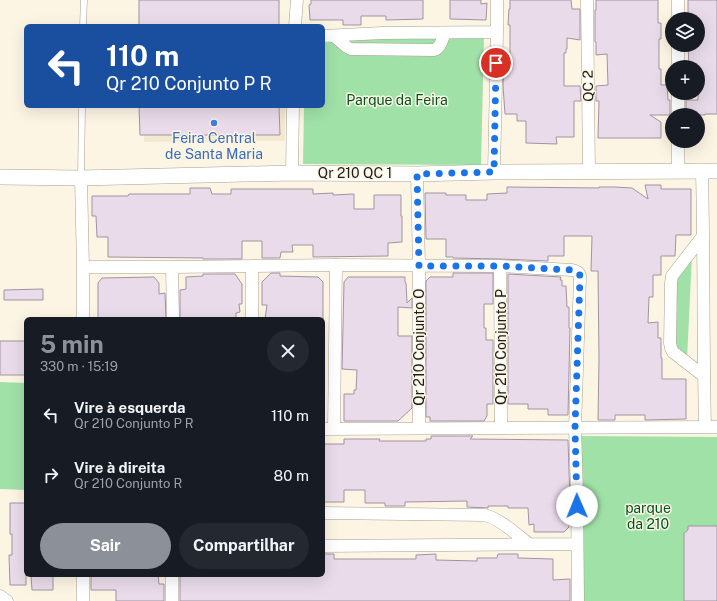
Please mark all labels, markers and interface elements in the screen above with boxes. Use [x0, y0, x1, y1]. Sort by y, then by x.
map controls [665, 12, 705, 148]
button: layers [665, 12, 705, 52]
text: 110 m [106, 39, 179, 72]
icon: left [40, 40, 92, 92]
pin [479, 46, 513, 80]
icon: arrive [485, 52, 507, 74]
button: + [665, 60, 705, 100]
street label: QC 2 [580, 70, 596, 102]
text: Qr 210 Conjunto P R [106, 73, 272, 94]
park label: Parque da Feira [346, 92, 448, 108]
button: − [665, 108, 705, 148]
marker: Feira Central de Santa Maria [209, 118, 219, 128]
place label: Feira Central de Santa Maria [165, 130, 263, 162]
street label: Qr 210 QC 1 [318, 165, 392, 181]
street label: Qr 210 Conjunto O [411, 288, 427, 406]
street label: Qr 210 Conjunto P [493, 289, 509, 405]
text: 5 min [40, 330, 104, 358]
button: close [267, 330, 309, 372]
text: 330 m · 15:19 [40, 359, 118, 374]
text: Vire à esquerda [74, 399, 186, 416]
icon: left [40, 404, 62, 426]
text: 110 m [271, 407, 309, 424]
text: Qr 210 Conjunto P R [74, 416, 194, 431]
text: Vire à direita [74, 459, 165, 476]
icon: right [40, 464, 62, 486]
text: 80 m [274, 467, 309, 484]
text: Qr 210 Conjunto R [74, 476, 182, 491]
position arrow [556, 485, 598, 527]
park label: parque da 210 [625, 500, 671, 532]
button: Sair [40, 523, 171, 569]
button: Compartilhar [179, 523, 309, 569]

